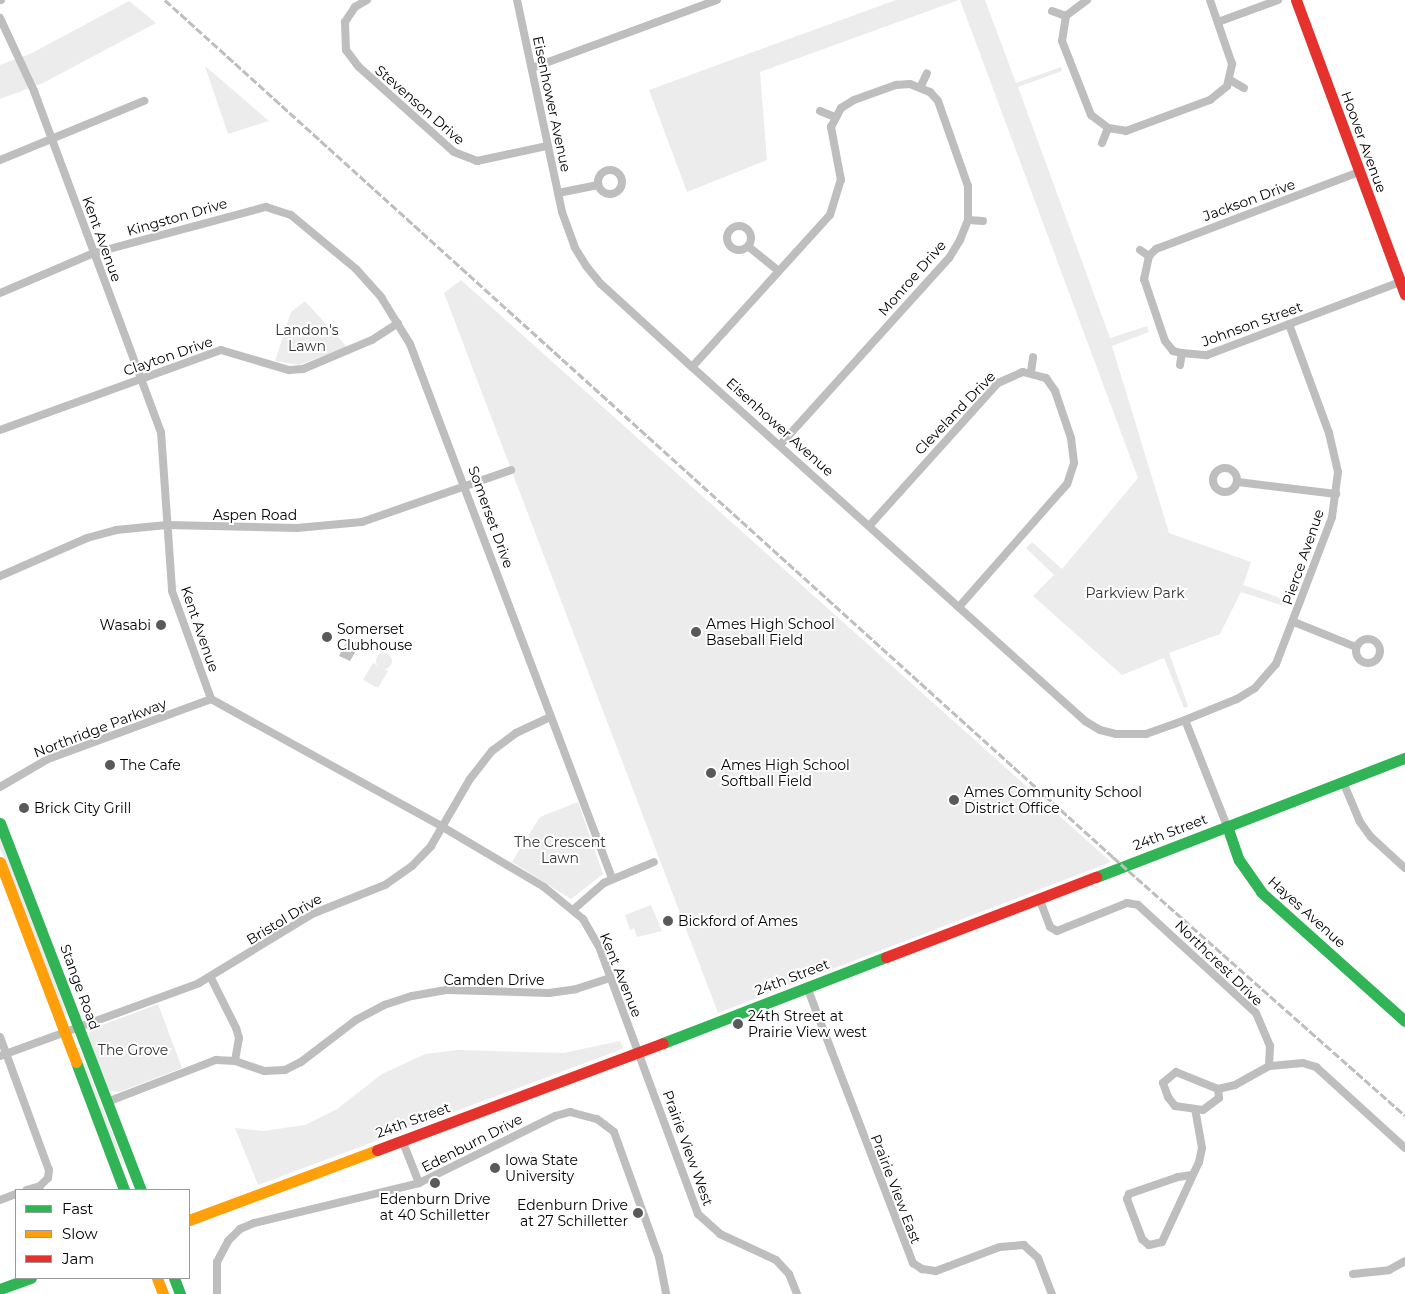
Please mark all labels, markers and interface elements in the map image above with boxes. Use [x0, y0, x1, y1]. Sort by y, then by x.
street label: Eisenhower Avenue [529, 34, 575, 174]
street label: Stevenson Drive [372, 62, 468, 148]
street label: Hoover Avenue [1338, 89, 1390, 195]
street label: Jackson Drive [1201, 176, 1297, 224]
street label: Kent Avenue [79, 194, 125, 284]
street label: Kingston Drive [125, 195, 229, 239]
street label: Monroe Drive [875, 237, 949, 319]
street label: Johnson Street [1199, 298, 1305, 350]
park label: Landon's Lawn [275, 322, 339, 354]
street label: Clayton Drive [121, 333, 215, 379]
street label: Cleveland Drive [911, 368, 999, 458]
street label: Eisenhower Avenue [723, 374, 837, 480]
street label: Somerset Drive [465, 464, 517, 570]
street label: Aspen Road [213, 507, 297, 523]
street label: Pierce Avenue [1279, 507, 1327, 607]
street label: Kent Avenue [177, 584, 223, 674]
park label: Parkview Park [1085, 585, 1185, 601]
place label: Ames High School Baseball Field [706, 616, 835, 648]
place label: Wasabi [100, 617, 151, 633]
marker: Wasabi [155, 619, 167, 631]
place label: Somerset Clubhouse [337, 621, 413, 654]
marker: Ames High School Baseball Field [690, 626, 702, 638]
marker: Somerset Clubhouse [321, 631, 333, 643]
street label: Northridge Parkway [31, 695, 169, 761]
place label: The Cafe [120, 757, 181, 773]
place label: Ames High School Softball Field [721, 757, 850, 790]
marker: The Cafe [104, 759, 116, 771]
marker: Ames High School Softball Field [705, 767, 717, 779]
place label: Ames Community School District Office [964, 784, 1142, 816]
marker: Ames Community School District Office [948, 794, 960, 806]
place label: Brick City Grill [34, 800, 131, 816]
marker: Brick City Grill [18, 802, 30, 814]
street label: 24th Street [1131, 810, 1209, 854]
park label: The Crescent Lawn [514, 834, 606, 866]
street label: Hayes Avenue [1265, 873, 1349, 951]
street label: Bristol Drive [243, 890, 325, 948]
place label: Bickford of Ames [678, 913, 798, 929]
marker: Bickford of Ames [662, 915, 674, 927]
street label: Northcrest Drive [1172, 917, 1266, 1009]
street label: Kent Avenue [596, 930, 646, 1020]
street label: Stange Road [57, 942, 103, 1032]
street label: 24th Street [753, 955, 831, 999]
street label: Camden Drive [444, 972, 544, 988]
place label: 24th Street at Prairie View west [748, 1008, 867, 1040]
marker: 24th Street at Prairie View west [732, 1018, 744, 1030]
park label: The Grove [98, 1042, 168, 1058]
street label: Prairie View West [659, 1088, 717, 1208]
street label: 24th Street [373, 1099, 453, 1141]
street label: Edenburn Drive [419, 1110, 525, 1176]
street label: Prairie View East [867, 1132, 925, 1246]
place label: Iowa State University [505, 1152, 578, 1184]
marker: Iowa State University [489, 1162, 501, 1174]
marker: Edenburn Drive at 40 Schilletter [429, 1177, 441, 1189]
legend [15, 1189, 190, 1279]
place label: Edenburn Drive at 40 Schilletter [380, 1191, 490, 1224]
place label: Edenburn Drive at 27 Schilletter [517, 1197, 628, 1230]
text: Fast [62, 1199, 93, 1218]
marker: Edenburn Drive at 27 Schilletter [632, 1207, 644, 1219]
text: Slow [62, 1224, 98, 1243]
text: Jam [62, 1249, 94, 1268]

